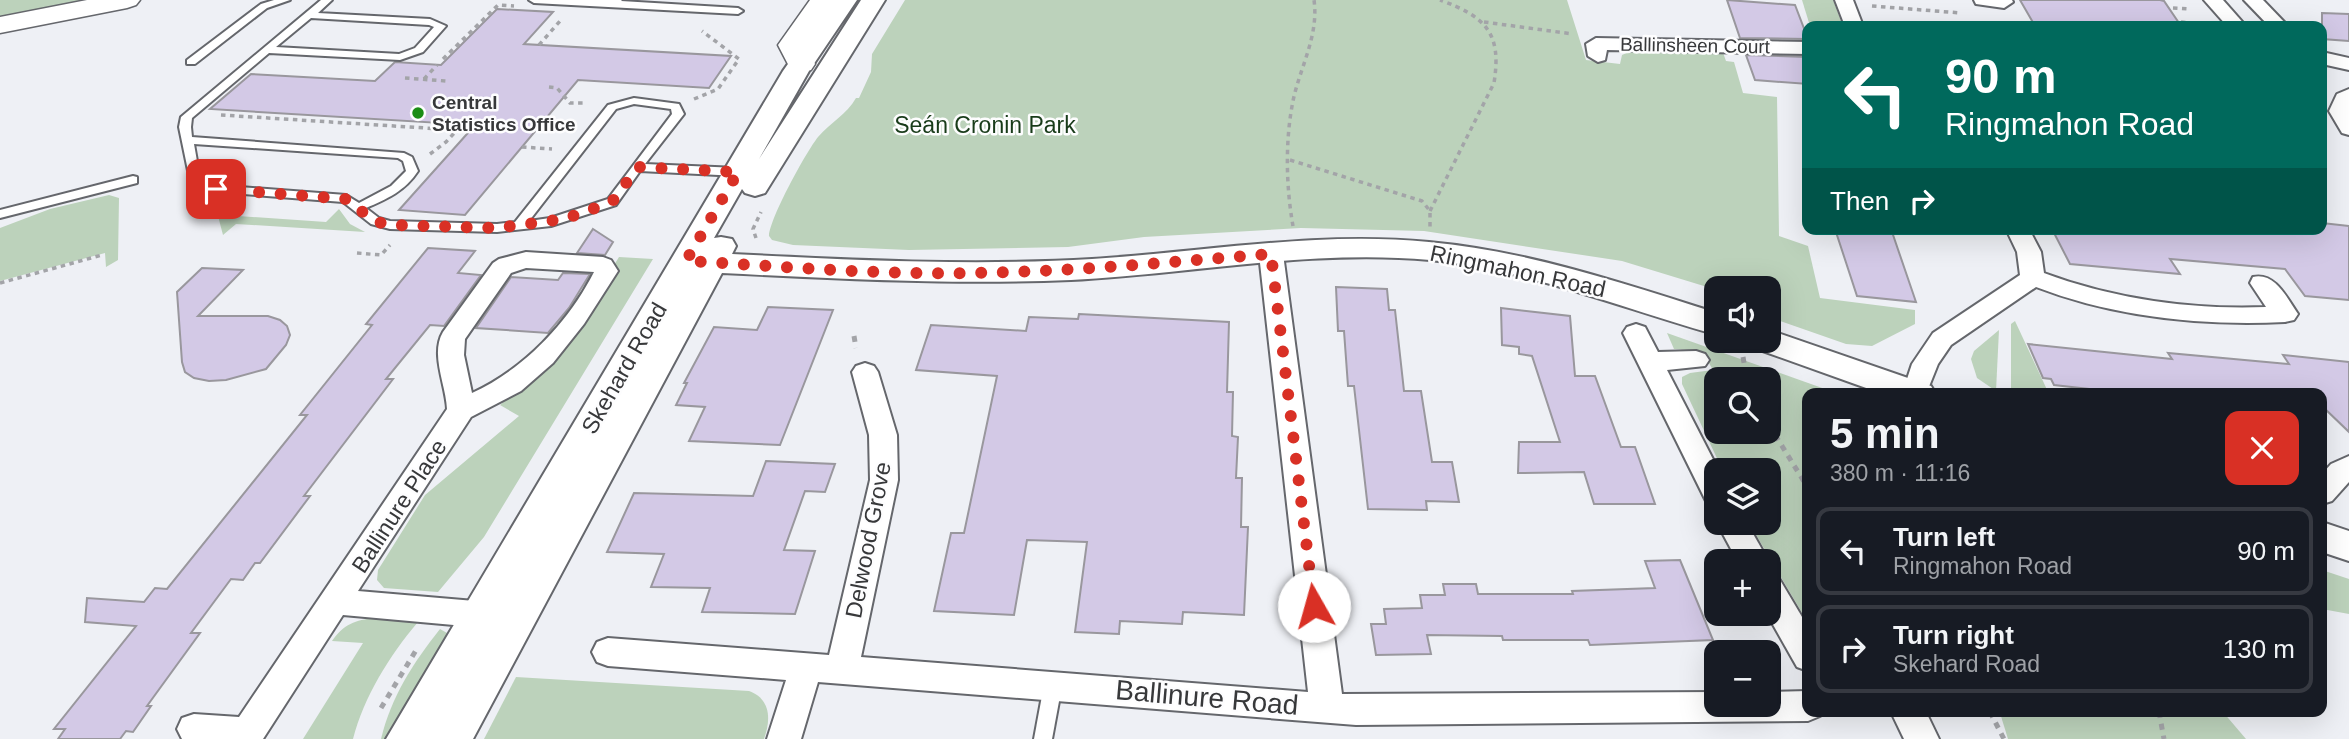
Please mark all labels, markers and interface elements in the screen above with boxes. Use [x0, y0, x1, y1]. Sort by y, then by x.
street label: Ballinsheen Court [1620, 34, 1771, 57]
icon: left [1830, 49, 1921, 140]
text: 90 m [1945, 49, 2057, 103]
place label: Central Statistics Office [432, 92, 576, 135]
marker: Central Statistics Office [410, 105, 426, 121]
text: Ringmahon Road [1945, 106, 2194, 142]
park label: Seán Cronin Park [894, 112, 1076, 138]
pin [186, 159, 246, 219]
icon: arrive [197, 170, 235, 208]
icon: right [1903, 182, 1941, 220]
text: Then [1830, 186, 1889, 216]
street label: Ringmahon Road [1428, 240, 1608, 302]
map controls [1704, 276, 1781, 717]
button: sound [1704, 276, 1781, 353]
street label: Skehard Road [576, 298, 672, 438]
button: search [1704, 367, 1781, 444]
text: 5 min [1830, 410, 1940, 457]
button: close [2225, 411, 2299, 485]
street label: Ballinure Place [346, 435, 452, 577]
button: layers [1704, 458, 1781, 535]
street label: Delwood Grove [840, 460, 896, 620]
text: 380 m · 11:16 [1830, 460, 1970, 486]
text: Turn left [1893, 522, 1995, 552]
icon: left [1834, 532, 1872, 570]
text: 90 m [2237, 536, 2295, 566]
button: + [1704, 549, 1781, 626]
text: Ringmahon Road [1893, 553, 2072, 579]
position arrow [1277, 569, 1351, 643]
text: Turn right [1893, 620, 2014, 650]
icon: right [1834, 630, 1872, 668]
text: 130 m [2223, 634, 2295, 664]
button: − [1704, 640, 1781, 717]
text: Skehard Road [1893, 651, 2040, 677]
street label: Ballinure Road [1114, 674, 1300, 721]

